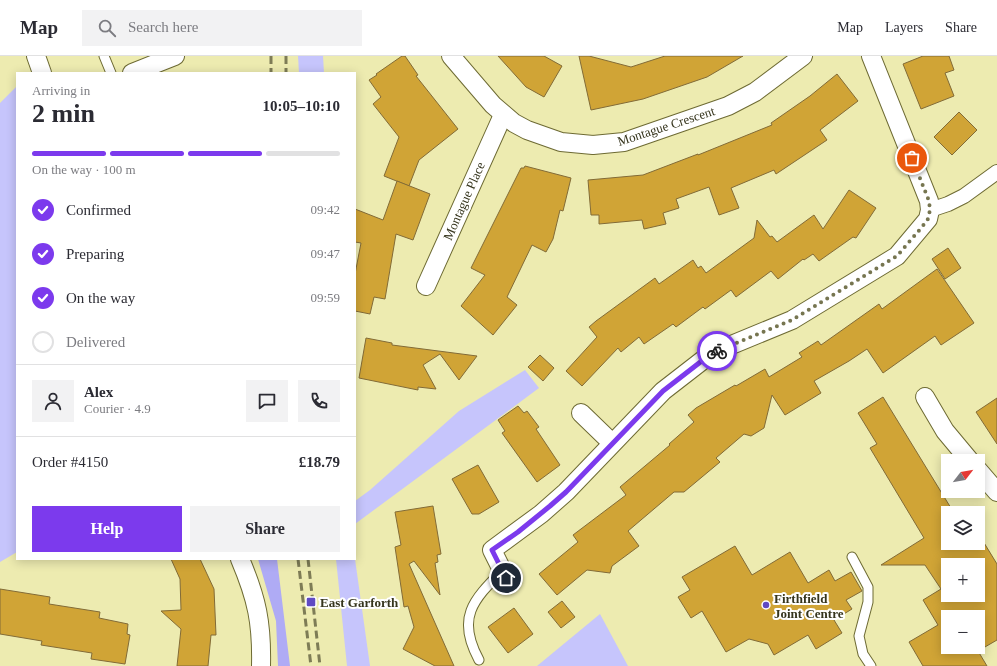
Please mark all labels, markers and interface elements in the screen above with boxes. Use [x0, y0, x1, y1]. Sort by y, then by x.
search box [82, 10, 362, 46]
text: Map [20, 17, 58, 38]
icon: search [96, 17, 118, 39]
text: Search here [128, 19, 198, 35]
text: Map [837, 20, 863, 35]
text: Layers [885, 20, 923, 35]
text: Share [945, 20, 977, 35]
text: Arriving in [32, 83, 90, 98]
text: 10:05–10:10 [263, 98, 340, 114]
text: 2 min [32, 99, 95, 128]
street label: Montague Crescent [615, 103, 717, 149]
pin [895, 141, 929, 175]
icon: bag [901, 147, 923, 169]
street label: Montague Place [440, 159, 488, 242]
text: On the way · 100 m [32, 162, 136, 177]
icon: check [32, 199, 54, 221]
text: Confirmed [66, 202, 131, 218]
text: 09:42 [310, 202, 340, 217]
icon: check [32, 243, 54, 265]
text: Preparing [66, 246, 124, 262]
text: 09:47 [310, 246, 340, 261]
icon: check [32, 287, 54, 309]
text: On the way [66, 290, 135, 306]
text: 09:59 [310, 290, 340, 305]
courier [697, 331, 737, 371]
text: Delivered [66, 334, 125, 350]
icon: bike [706, 340, 728, 362]
button: person [32, 380, 74, 422]
button: chat [246, 380, 288, 422]
button: phone [298, 380, 340, 422]
text: Alex [84, 384, 113, 400]
text: Courier · 4.9 [84, 401, 151, 416]
text: Order #4150 [32, 454, 108, 470]
text: £18.79 [299, 454, 340, 470]
north arrow [941, 454, 985, 498]
map controls [941, 454, 985, 654]
button: Help [32, 506, 182, 552]
button: Share [190, 506, 340, 552]
button: layers [941, 506, 985, 550]
button: + [941, 558, 985, 602]
pin [489, 561, 523, 595]
icon: home [495, 567, 517, 589]
place label: Firthfield Joint Centre [774, 591, 844, 621]
place label: East Garforth [320, 595, 399, 610]
marker: East Garforth [305, 596, 317, 608]
marker: Firthfield Joint Centre [761, 600, 771, 610]
button: − [941, 610, 985, 654]

